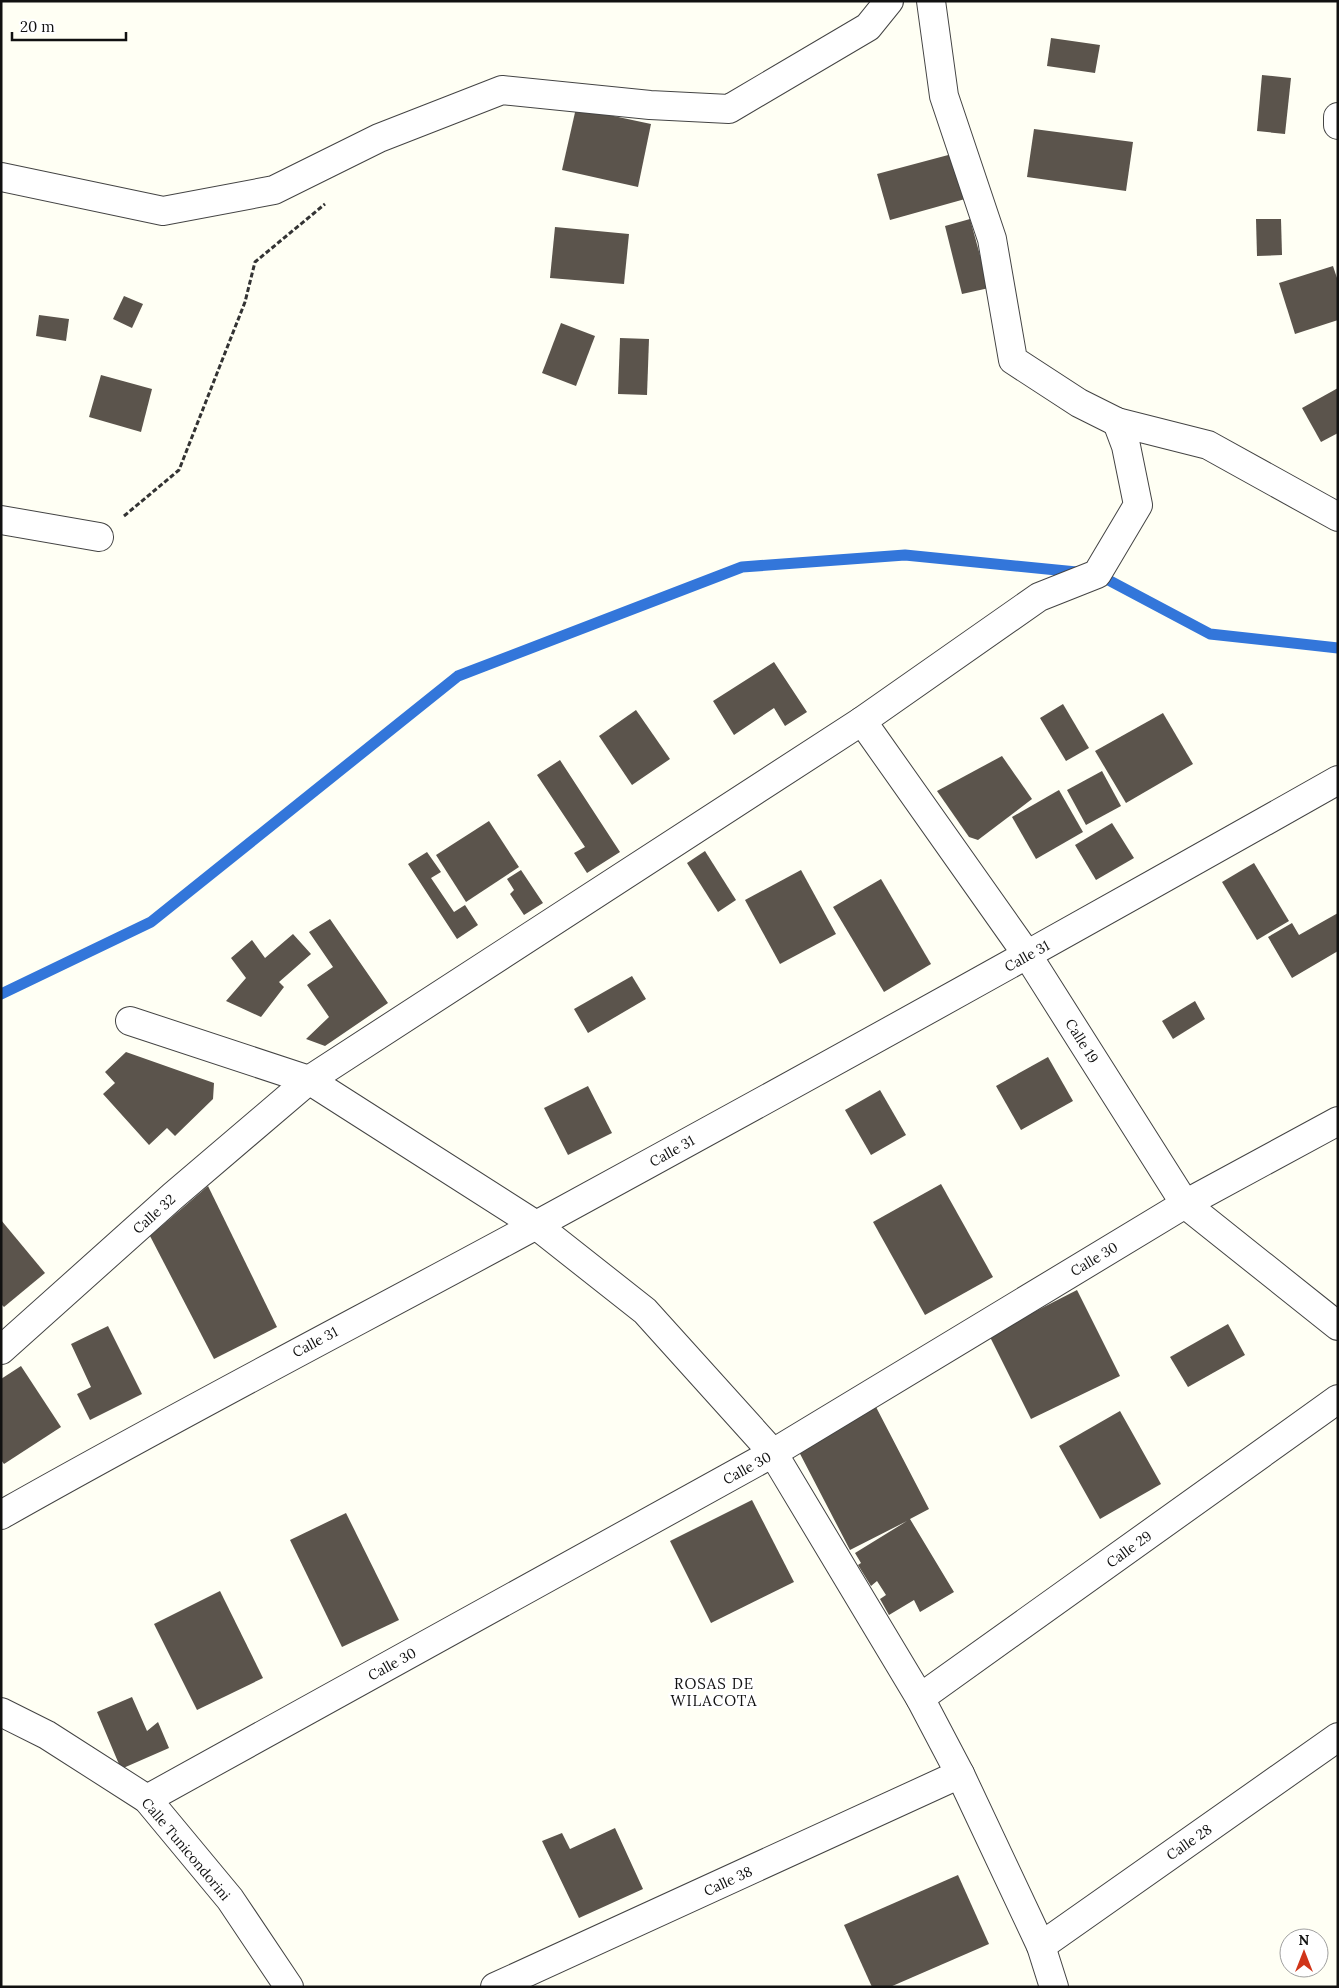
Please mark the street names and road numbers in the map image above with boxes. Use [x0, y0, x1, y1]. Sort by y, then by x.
street label: Calle 31 [1001, 936, 1053, 976]
street label: Calle 19 [1061, 1015, 1103, 1067]
street label: Calle 31 [646, 1131, 698, 1171]
street label: Calle 32 [129, 1190, 179, 1238]
street label: Calle 30 [1067, 1238, 1121, 1280]
street label: Calle 31 [289, 1323, 341, 1361]
street label: Calle 30 [720, 1447, 774, 1489]
street label: Calle 29 [1103, 1527, 1155, 1571]
street label: Calle 30 [365, 1643, 419, 1685]
street label: Calle Tunicondorini [138, 1794, 234, 1904]
street label: Calle 28 [1163, 1820, 1215, 1864]
street label: Calle 38 [701, 1862, 755, 1900]

